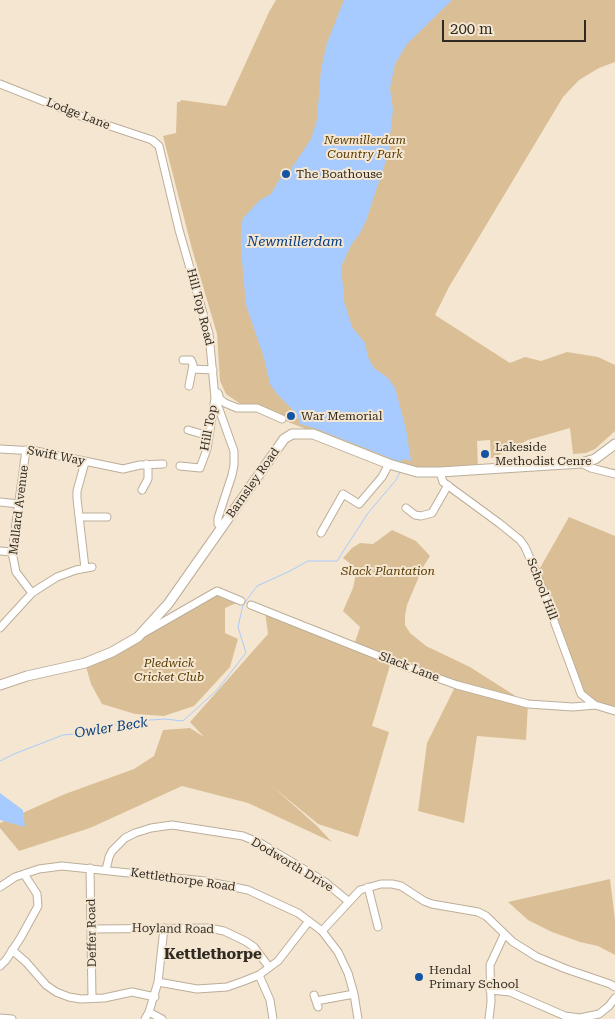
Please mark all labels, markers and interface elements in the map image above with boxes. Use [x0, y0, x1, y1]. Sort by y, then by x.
scale bar [445, 10, 589, 42]
text: 200 m [450, 20, 493, 38]
street label: Lodge Lane [44, 95, 112, 133]
park label: Newmillerdam Country Park [324, 133, 406, 161]
place label: The Boathouse [296, 167, 382, 181]
marker: The Boathouse [280, 168, 292, 180]
water label: Newmillerdam [247, 234, 343, 250]
street label: Hill Top Road [183, 267, 217, 347]
street label: Hill Top [197, 404, 221, 452]
place label: War Memorial [301, 409, 382, 423]
marker: War Memorial [285, 410, 297, 422]
place label: Lakeside Methodist Cenre [495, 440, 592, 468]
street label: Swift Way [26, 443, 86, 469]
street label: Barnsley Road [223, 445, 283, 521]
marker: Lakeside Methodist Cenre [479, 448, 491, 460]
street label: Mallard Avenue [6, 464, 32, 556]
street label: School Hill [524, 556, 560, 622]
park label: Slack Plantation [341, 564, 435, 578]
street label: Slack Lane [377, 649, 441, 685]
park label: Pledwick Cricket Club [134, 656, 204, 684]
water label: Owler Beck [73, 714, 149, 742]
street label: Dodworth Drive [248, 835, 336, 895]
street label: Kettlethorpe Road [130, 865, 236, 895]
street label: Deffer Road [84, 899, 100, 967]
street label: Hoyland Road [132, 921, 214, 937]
district label: Kettlethorpe [164, 946, 262, 964]
place label: Hendal Primary School [429, 963, 519, 991]
marker: Hendal Primary School [413, 971, 425, 983]

